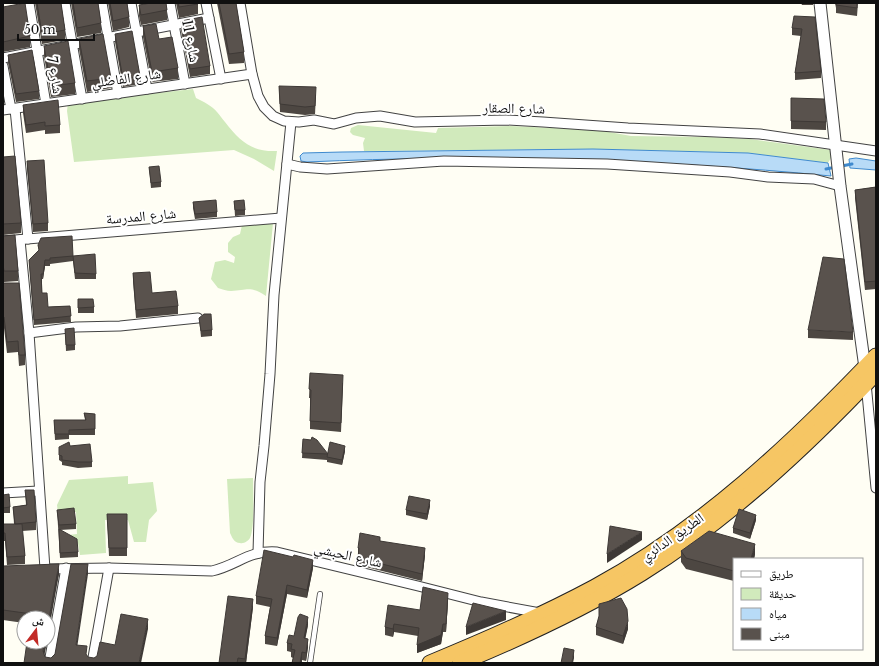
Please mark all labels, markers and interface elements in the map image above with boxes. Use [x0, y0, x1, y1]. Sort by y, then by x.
scale bar [18, 16, 94, 42]
street label: شارع 11 [177, 18, 204, 64]
text: 50 m [24, 22, 56, 37]
street label: شارع 7 [42, 55, 67, 95]
street label: شارع الفاضلي [90, 64, 162, 94]
street label: شارع الصقار [482, 98, 545, 119]
street label: شارع المدرسة [105, 204, 177, 229]
street label: الطريق الدائري [637, 509, 709, 567]
street label: شارع الحبشي [312, 538, 384, 574]
legend [733, 558, 863, 650]
text: طريق [769, 566, 794, 581]
text: حديقة [769, 586, 797, 601]
text: مياه [769, 606, 787, 621]
north arrow [16, 610, 56, 650]
text: ش [31, 612, 47, 630]
text: مبنى [769, 626, 790, 641]

